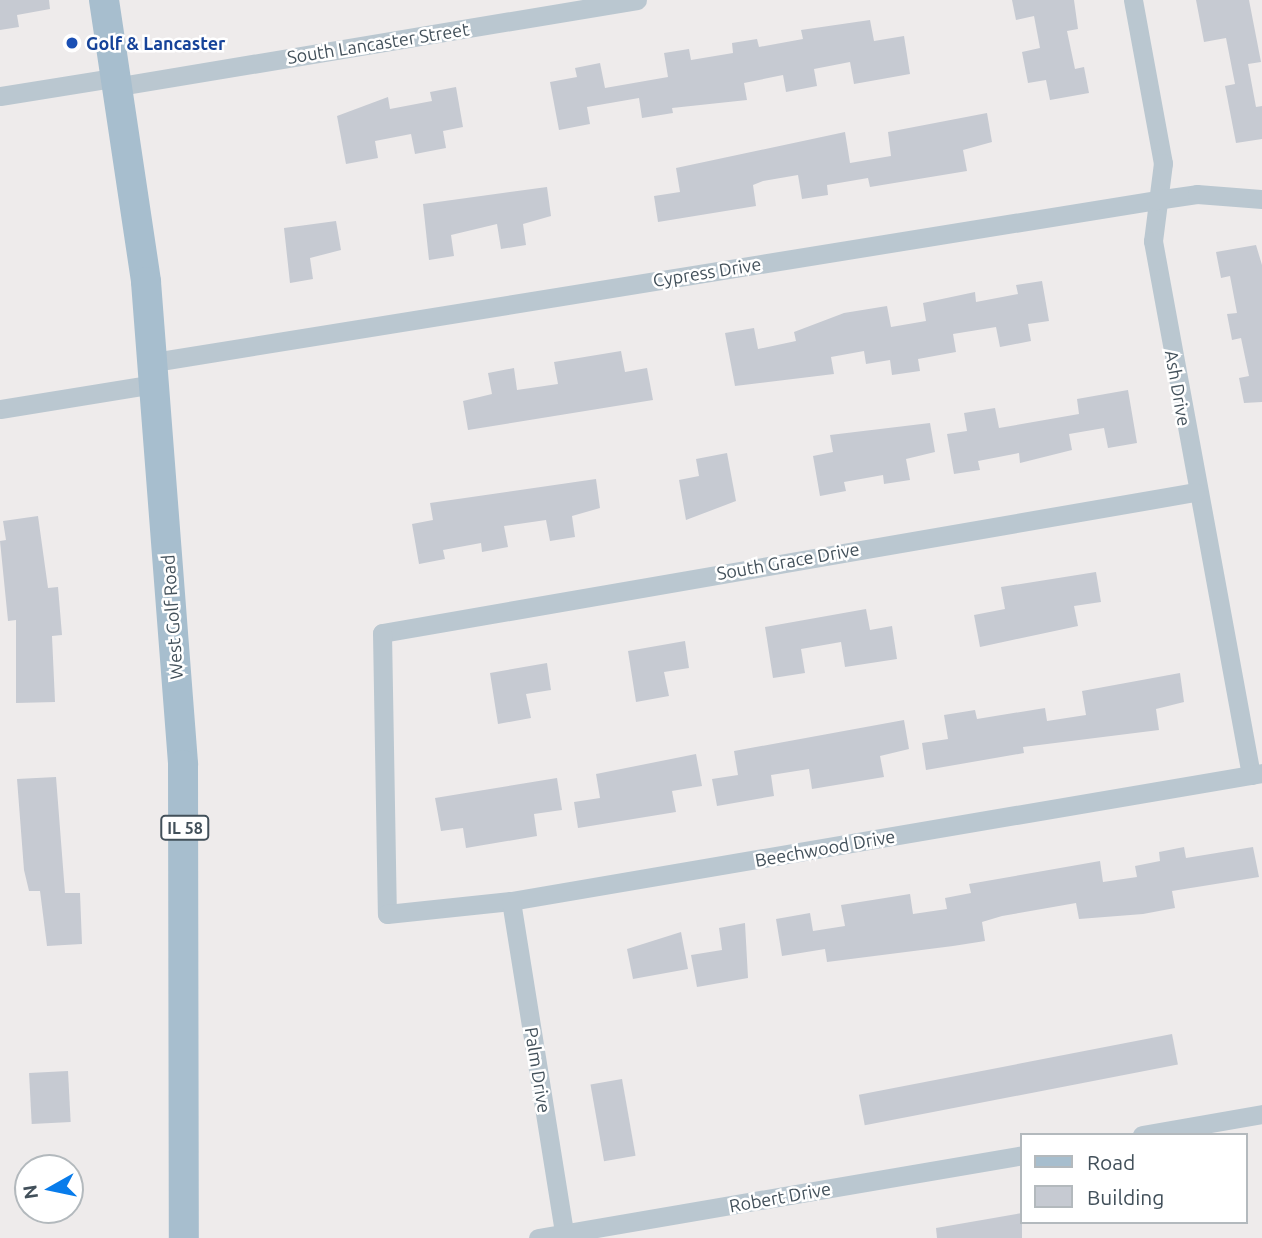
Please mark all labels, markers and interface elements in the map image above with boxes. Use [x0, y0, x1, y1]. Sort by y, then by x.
street label: South Lancaster Street [285, 18, 471, 68]
place label: Golf & Lancaster [86, 32, 226, 54]
marker: Golf & Lancaster [64, 35, 80, 51]
street label: Cypress Drive [651, 253, 763, 291]
street label: Ash Drive [1161, 348, 1195, 428]
street label: South Grace Drive [715, 538, 861, 584]
street label: West Golf Road [157, 554, 187, 680]
road number: IL 58 [159, 816, 211, 841]
street label: Beechwood Drive [753, 825, 897, 871]
street label: Palm Drive [521, 1025, 555, 1115]
legend [1020, 1133, 1248, 1224]
text: Road [1087, 1150, 1135, 1174]
north arrow [14, 1154, 84, 1224]
street label: Robert Drive [728, 1177, 832, 1217]
text: N [18, 1183, 42, 1201]
text: Building [1087, 1185, 1164, 1209]

